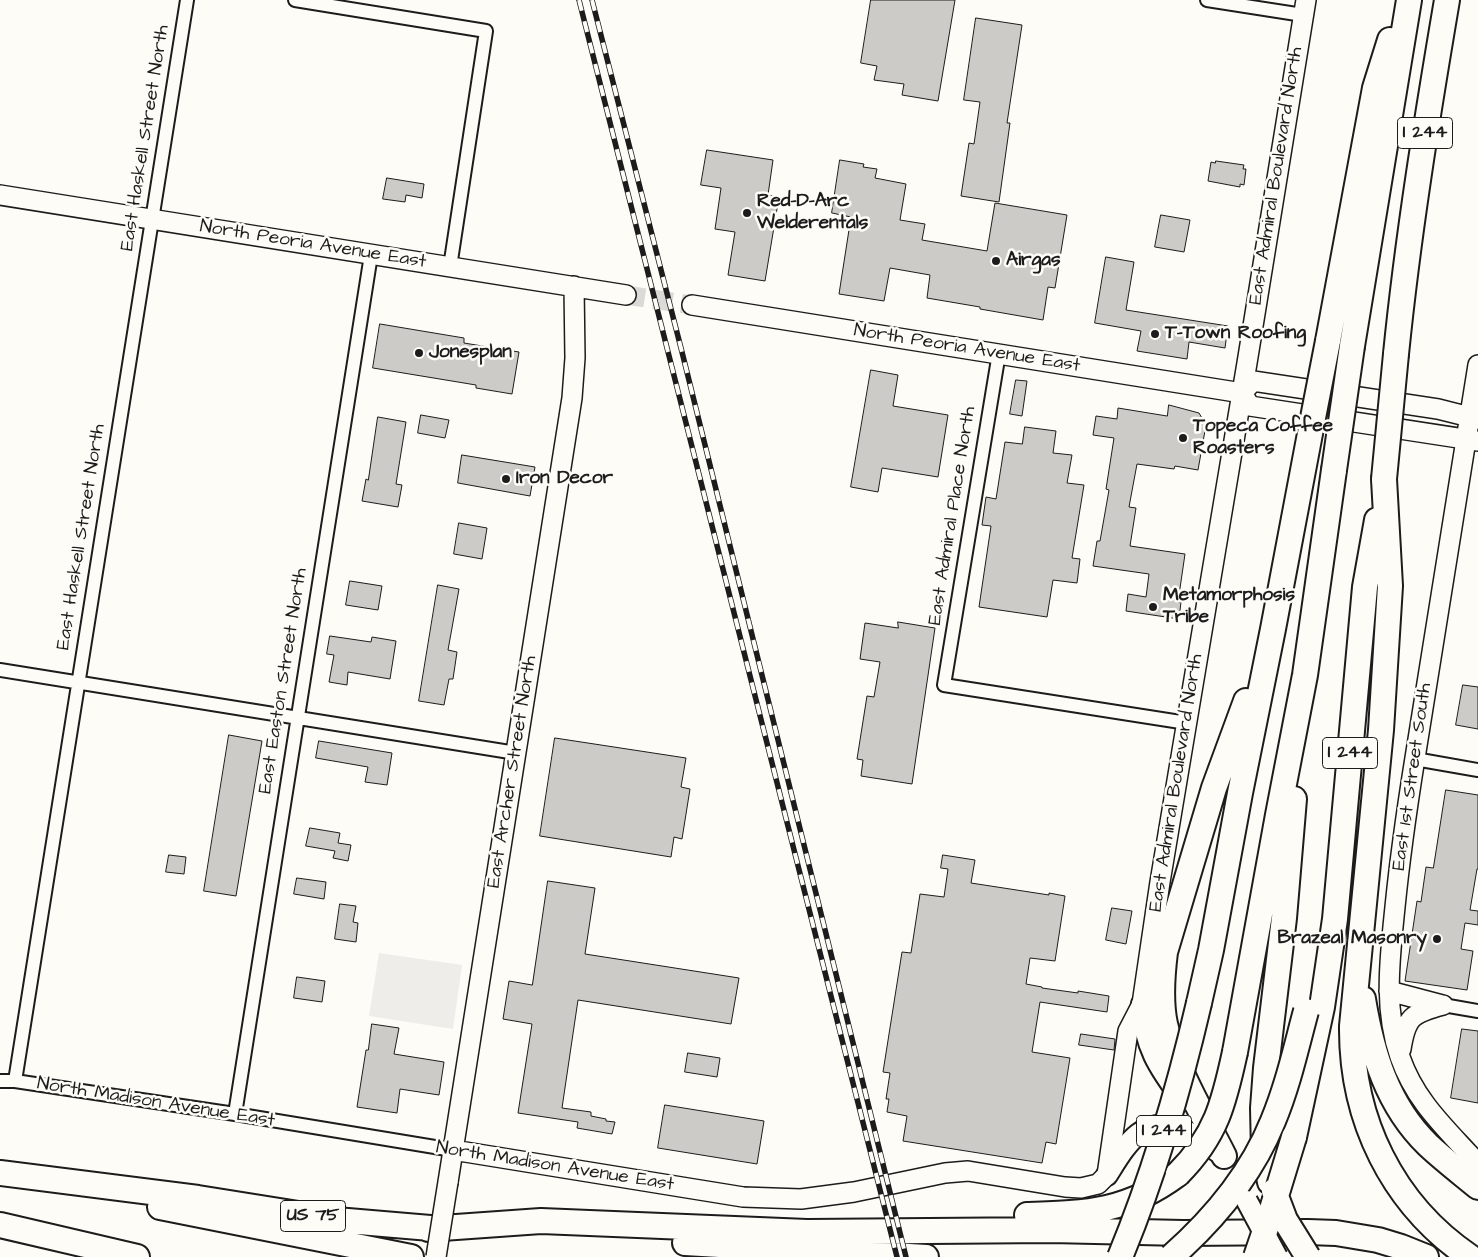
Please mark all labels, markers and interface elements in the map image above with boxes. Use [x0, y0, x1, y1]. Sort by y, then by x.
street label: East Haskell Street North [117, 23, 175, 253]
street label: East Admiral Boulevard North [1245, 45, 1309, 307]
road number: I 244 [1398, 118, 1452, 148]
place label: Red-D-Arc Welderentals [757, 191, 868, 235]
marker: Red-D-Arc Welderentals [741, 207, 753, 219]
street label: North Peoria Avenue East [198, 216, 428, 274]
place label: Airgas [1006, 250, 1061, 272]
marker: Airgas [990, 255, 1002, 267]
street label: North Peoria Avenue East [852, 320, 1082, 378]
place label: T-Town Roofing [1165, 323, 1306, 345]
marker: T-Town Roofing [1149, 328, 1161, 340]
place label: Jonesplan [429, 342, 512, 364]
marker: Jonesplan [413, 347, 425, 359]
street label: East Admiral Place North [924, 405, 982, 627]
place label: Topeca Coffee Roasters [1193, 416, 1333, 460]
street label: East Haskell Street North [53, 422, 111, 652]
marker: Topeca Coffee Roasters [1177, 432, 1189, 444]
place label: Iron Decor [516, 468, 613, 490]
marker: Iron Decor [500, 473, 512, 485]
street label: East Easton Street North [255, 567, 313, 795]
place label: Metamorphosis Tribe [1163, 585, 1295, 629]
marker: Metamorphosis Tribe [1147, 601, 1159, 613]
street label: East Admiral Boulevard North [1145, 652, 1209, 914]
street label: East Archer Street North [483, 654, 543, 890]
street label: East 1st Street South [1389, 682, 1437, 872]
road number: I 244 [1322, 738, 1378, 768]
place label: Brazeal Masonry [1277, 928, 1427, 950]
marker: Brazeal Masonry [1431, 933, 1443, 945]
street label: North Madison Avenue East [35, 1073, 277, 1133]
road number: I 244 [1136, 1116, 1192, 1146]
street label: North Madison Avenue East [434, 1137, 676, 1197]
road number: US 75 [280, 1200, 346, 1232]

